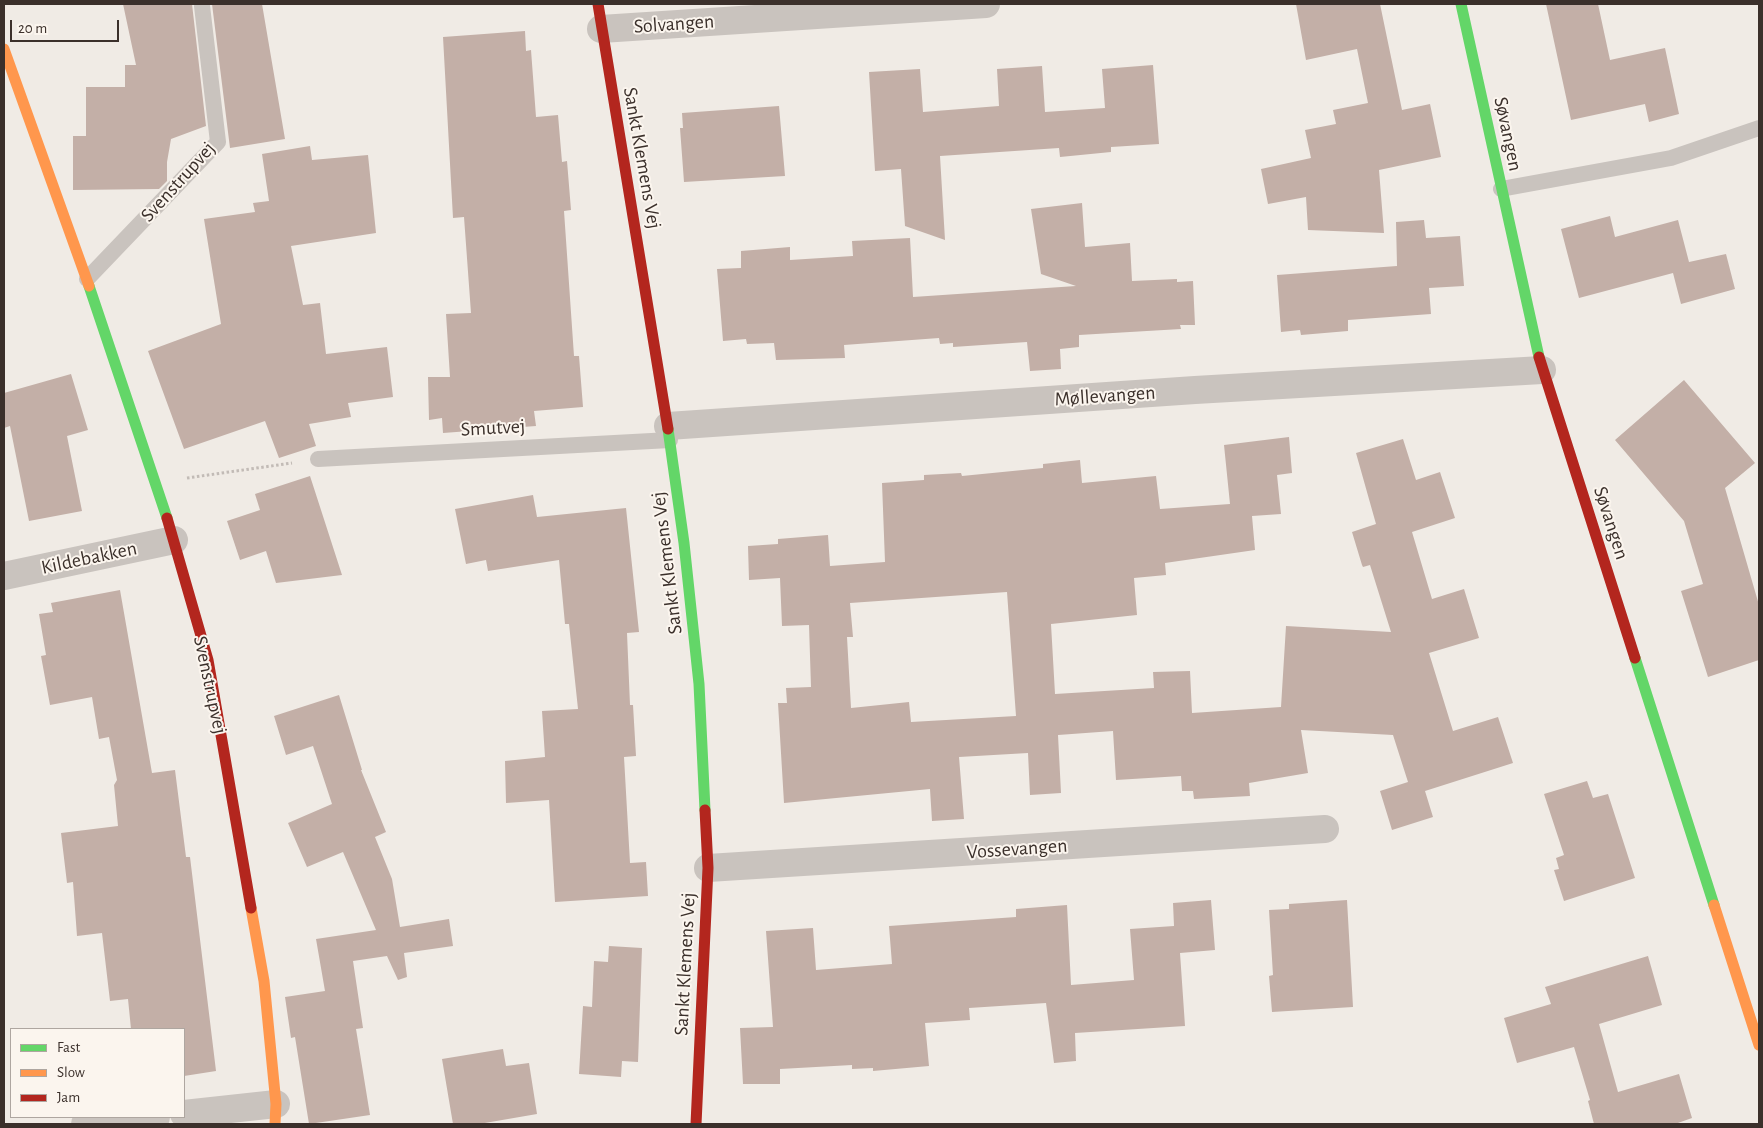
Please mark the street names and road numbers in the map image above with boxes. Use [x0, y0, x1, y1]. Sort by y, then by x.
street label: Solvangen [633, 9, 715, 39]
street label: Sankt Klemens Vej [618, 85, 666, 231]
street label: Søvangen [1488, 95, 1528, 173]
street label: Svenstrupvej [136, 137, 220, 227]
street label: Møllevangen [1054, 381, 1156, 411]
street label: Smutvej [460, 414, 526, 442]
street label: Søvangen [1588, 483, 1634, 563]
street label: Sankt Klemens Vej [646, 490, 688, 636]
street label: Kildebakken [39, 536, 139, 580]
street label: Svenstrupvej [188, 634, 232, 736]
street label: Vossevangen [966, 834, 1068, 864]
street label: Sankt Klemens Vej [669, 892, 701, 1036]

